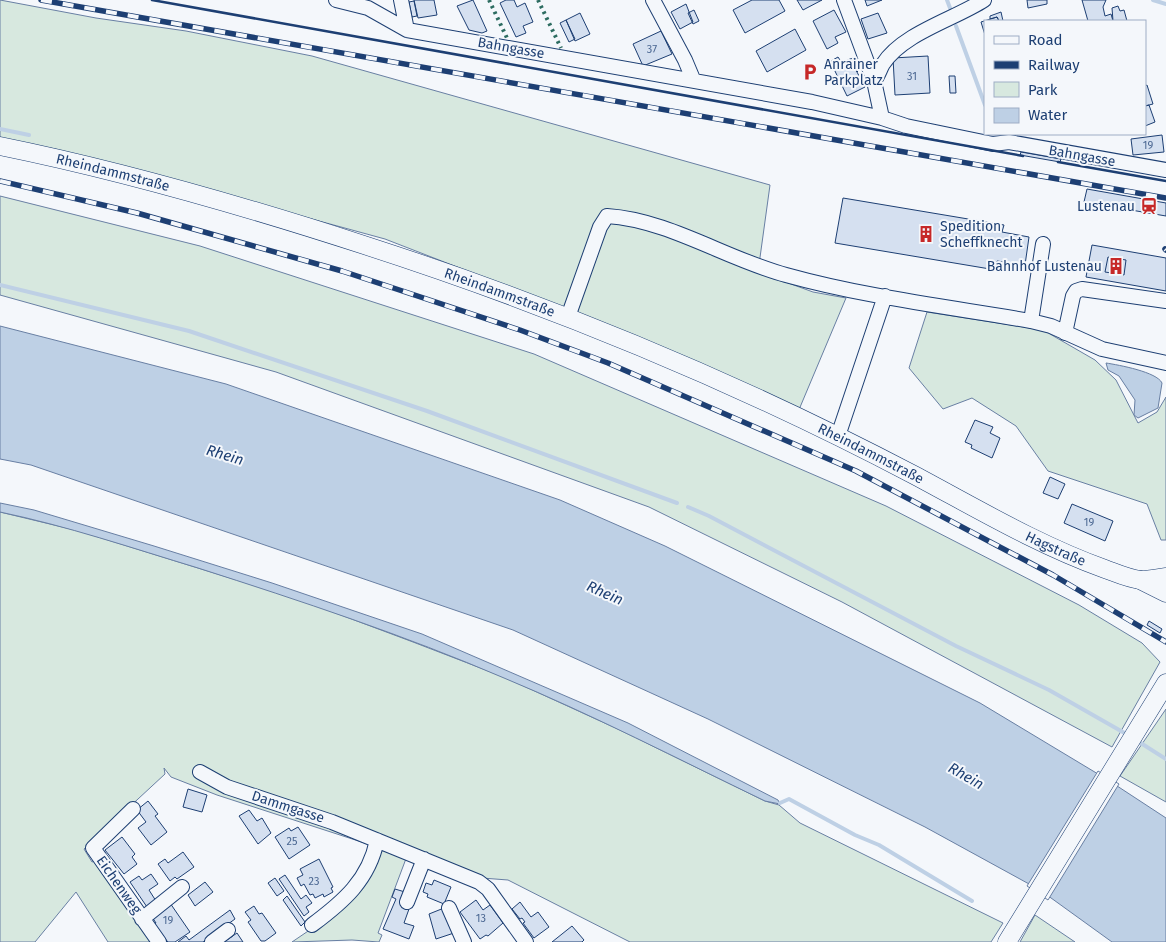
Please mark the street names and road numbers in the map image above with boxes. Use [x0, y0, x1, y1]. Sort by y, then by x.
street label: Bahngasse [476, 34, 546, 62]
street label: Bahngasse [1047, 142, 1117, 170]
street label: Rheindammstraße [54, 150, 172, 195]
street label: Rheindammstraße [442, 264, 557, 320]
street label: Rheindammstraße [815, 419, 927, 487]
street label: Hagstraße [1023, 527, 1088, 569]
street label: Dammgasse [249, 787, 327, 827]
street label: Eichenweg [93, 853, 146, 918]

